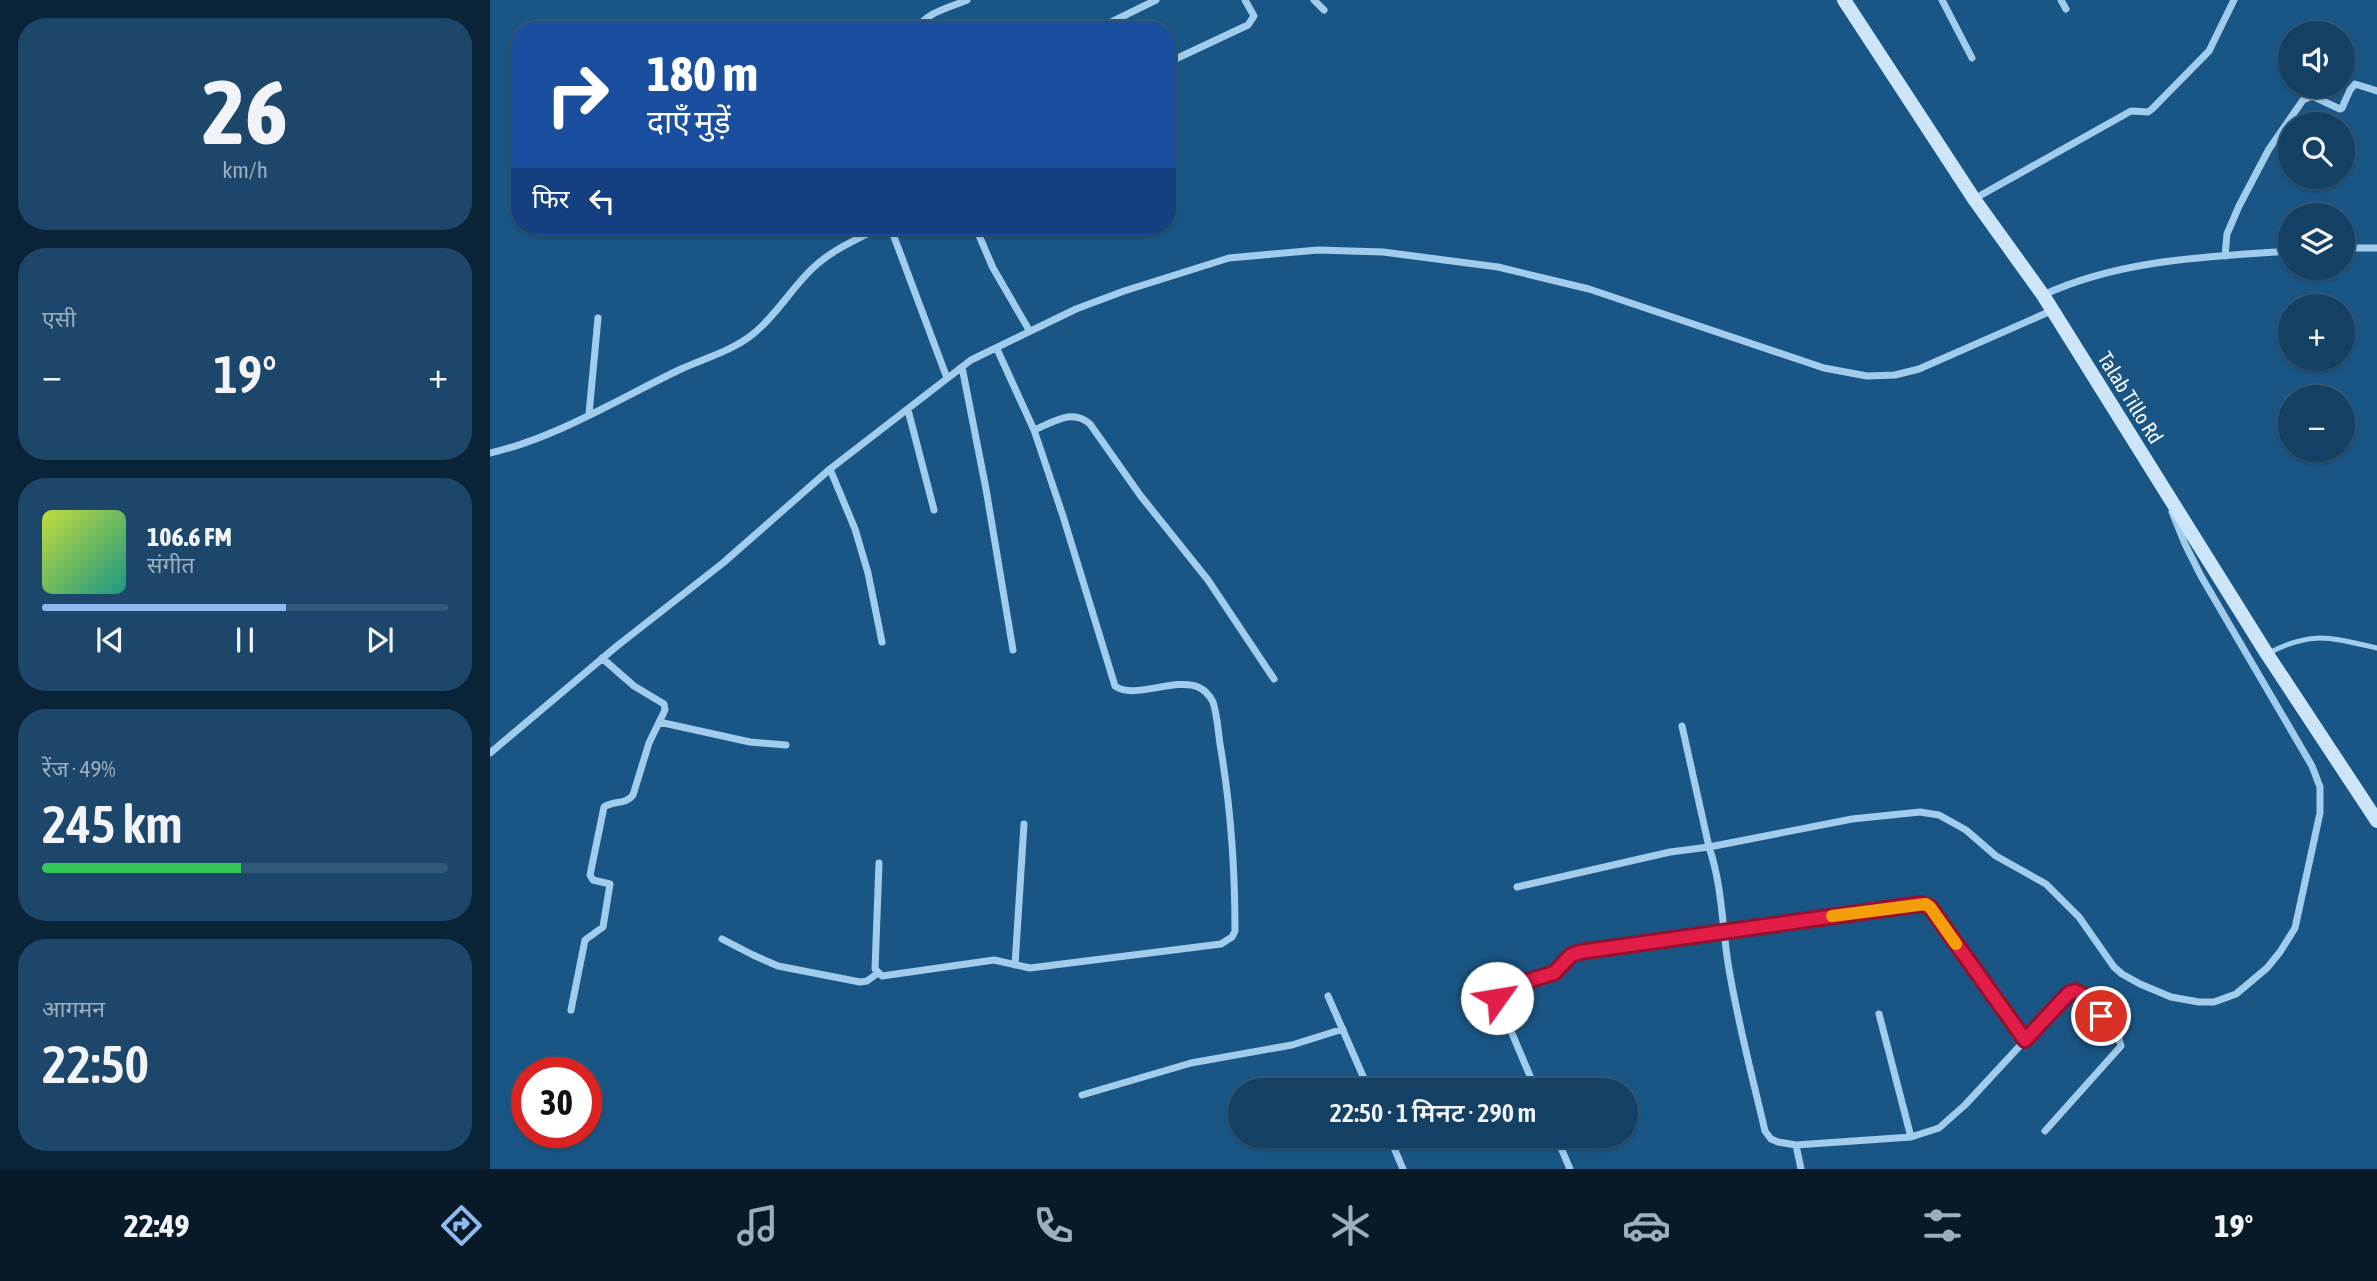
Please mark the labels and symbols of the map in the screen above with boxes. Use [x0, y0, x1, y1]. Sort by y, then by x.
street label: Talab Tillo Rd [2093, 347, 2168, 448]
position arrow [1460, 961, 1534, 1035]
pin [2071, 986, 2131, 1046]
speed limit sign: 30 [511, 1057, 602, 1148]

